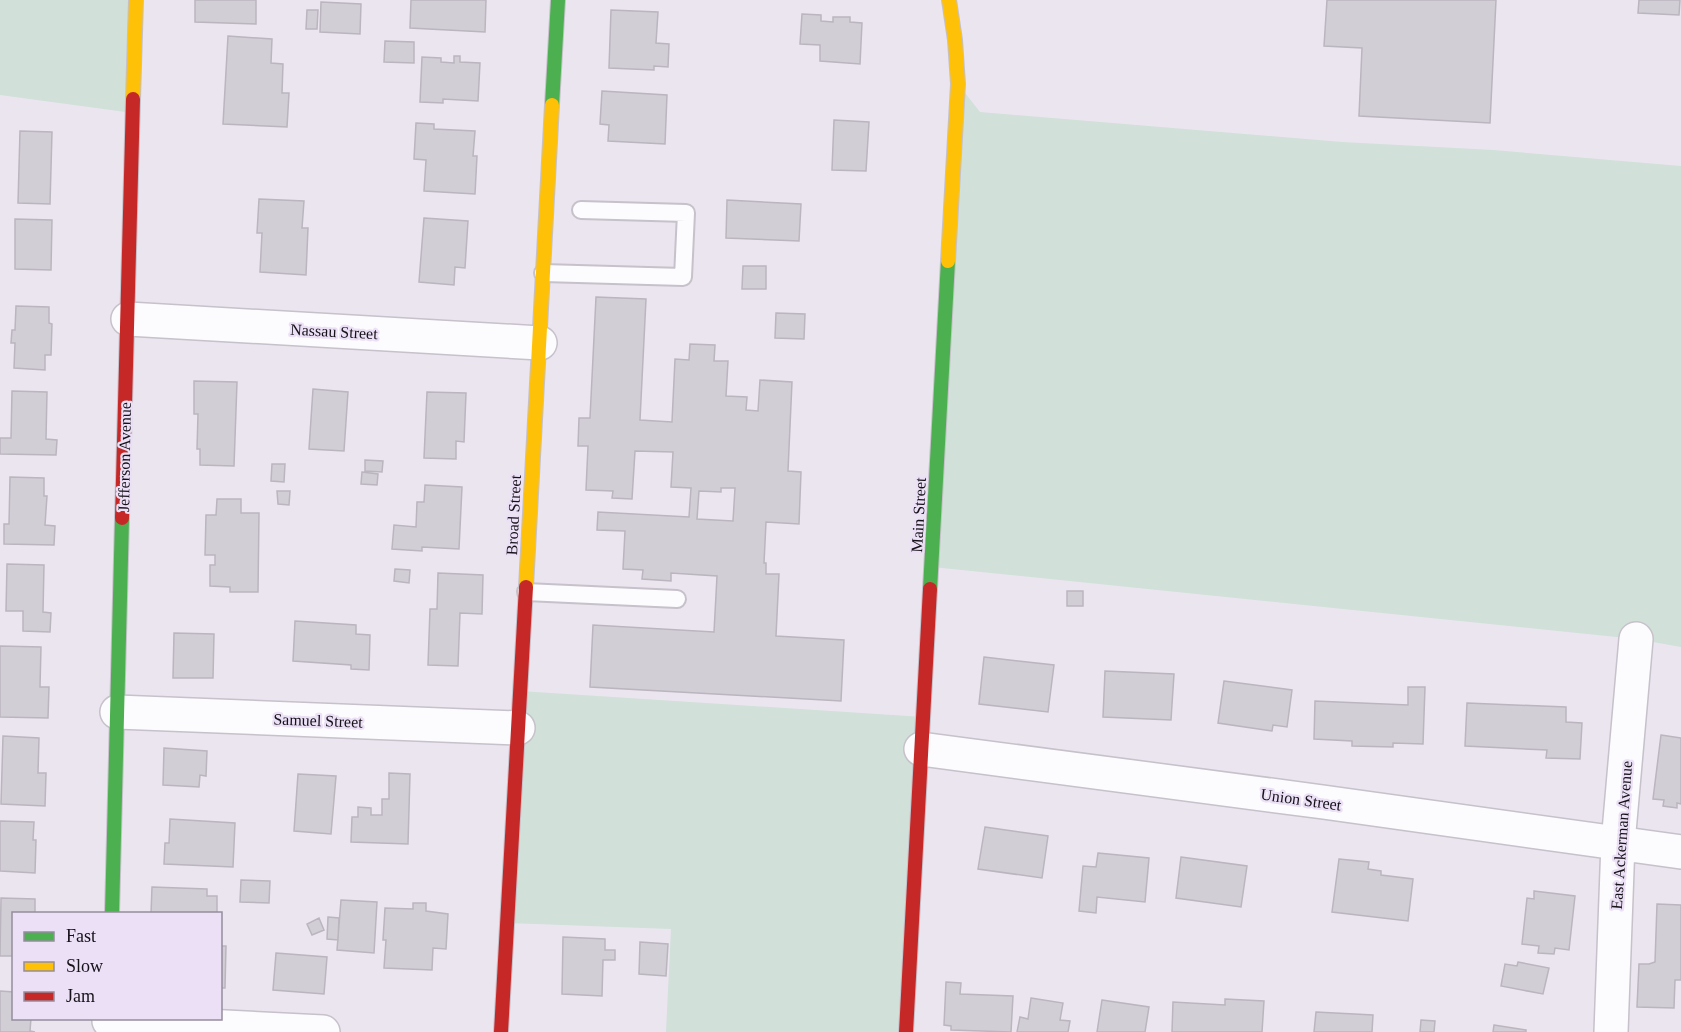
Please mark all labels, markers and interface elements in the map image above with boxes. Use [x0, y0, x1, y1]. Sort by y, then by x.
street label: Nassau Street [290, 321, 379, 342]
street label: Jefferson Avenue [115, 402, 134, 512]
street label: Broad Street [503, 474, 524, 556]
street label: Main Street [908, 477, 929, 553]
street label: Samuel Street [273, 710, 363, 731]
street label: East Ackerman Avenue [1608, 760, 1635, 910]
street label: Union Street [1259, 785, 1343, 814]
legend [12, 912, 222, 1020]
text: Fast [66, 926, 96, 946]
text: Slow [66, 956, 103, 976]
text: Jam [66, 986, 95, 1006]

